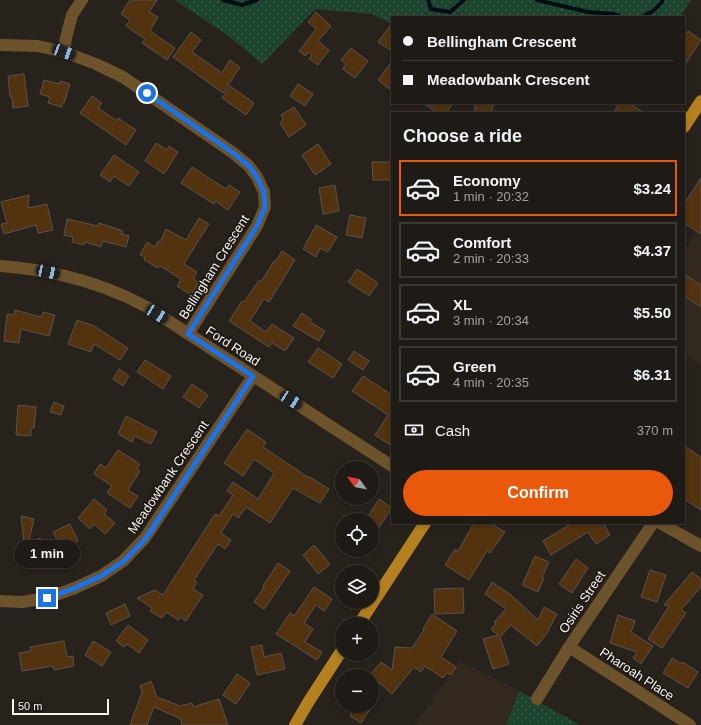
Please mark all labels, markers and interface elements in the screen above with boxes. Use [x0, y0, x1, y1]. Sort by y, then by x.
text: Bellingham Crescent [427, 33, 576, 50]
car [51, 42, 77, 62]
text: Meadowbank Crescent [427, 71, 590, 88]
route start [138, 84, 156, 102]
text: Choose a ride [403, 126, 522, 146]
icon: car [405, 170, 441, 206]
text: Economy [453, 172, 521, 189]
text: $3.24 [633, 180, 671, 197]
text: 1 min · 20:32 [453, 189, 529, 204]
street label: Bellingham Crescent [176, 212, 252, 322]
icon: car [405, 232, 441, 268]
text: Comfort [453, 234, 511, 251]
text: $4.37 [633, 242, 671, 259]
text: 2 min · 20:33 [453, 251, 529, 266]
car [35, 264, 61, 280]
icon: car [405, 294, 441, 330]
text: XL [453, 296, 472, 313]
car [144, 303, 170, 325]
text: $5.50 [633, 304, 671, 321]
text: 3 min · 20:34 [453, 313, 529, 328]
street label: Ford Road [203, 323, 263, 369]
icon: car [405, 356, 441, 392]
text: Green [453, 358, 496, 375]
text: $6.31 [633, 366, 671, 383]
text: 4 min · 20:35 [453, 375, 529, 390]
car [278, 388, 304, 412]
street label: Meadowbank Crescent [125, 417, 212, 536]
icon: cash [403, 419, 425, 441]
text: Cash [435, 422, 470, 439]
text: 370 m [637, 423, 673, 438]
north arrow [335, 461, 379, 505]
map controls [335, 461, 379, 713]
button: Confirm [403, 470, 673, 516]
button: locate [335, 513, 379, 557]
callout: 1 min [14, 540, 80, 568]
text: 1 min [30, 546, 64, 561]
button: layers [335, 565, 379, 609]
street label: Osiris Street [556, 568, 608, 636]
route end [38, 589, 56, 607]
button: + [335, 617, 379, 661]
street label: Pharoah Place [597, 644, 677, 704]
button: − [335, 669, 379, 713]
scale bar [12, 697, 109, 716]
text: 50 m [18, 700, 42, 712]

